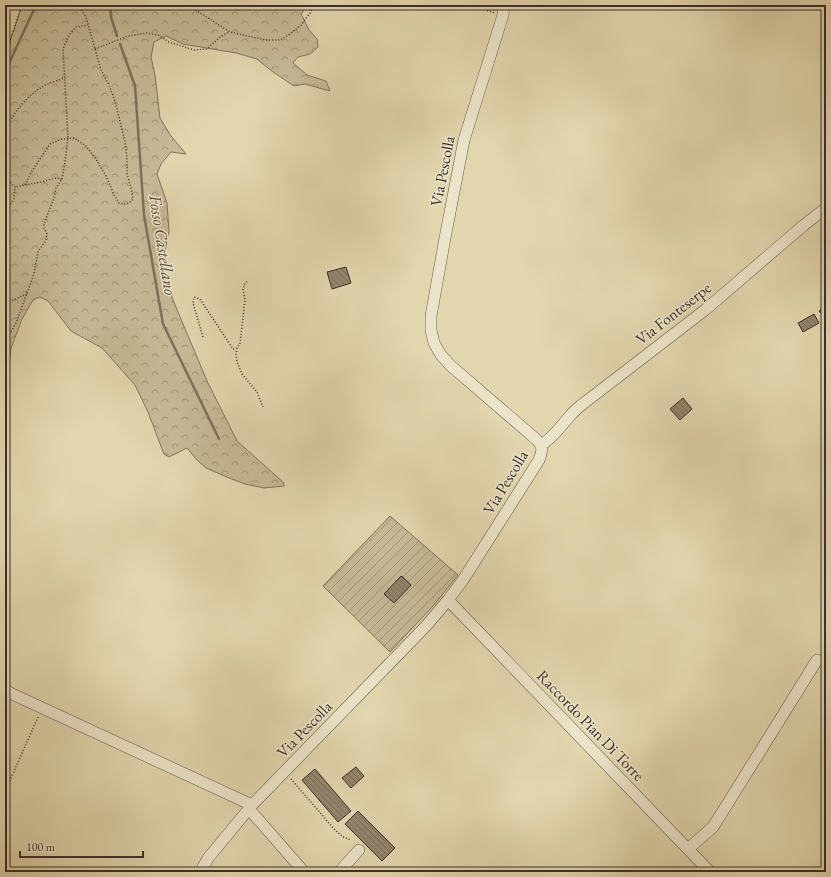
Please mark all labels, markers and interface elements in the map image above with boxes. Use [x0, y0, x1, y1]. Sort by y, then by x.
street label: Via Pescolla [425, 133, 460, 208]
water label: Fosso Castellano [144, 192, 182, 297]
street label: Via Fonteserpe [631, 277, 715, 350]
street label: Via Pescolla [478, 446, 533, 518]
street label: Raccordo Pian Di Torre [532, 665, 649, 785]
street label: Via Pescolla [272, 696, 337, 762]
scale bar [20, 833, 143, 859]
text: 100 m [26, 839, 56, 855]

